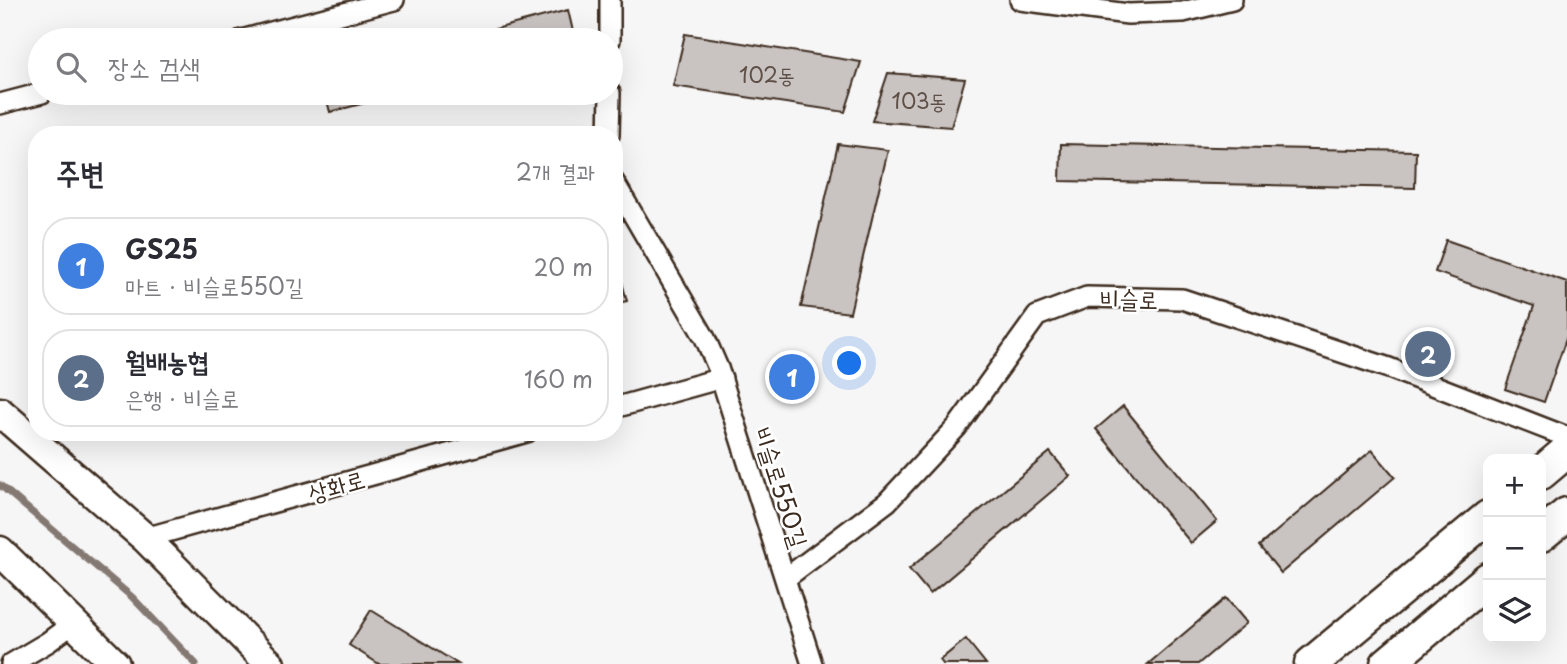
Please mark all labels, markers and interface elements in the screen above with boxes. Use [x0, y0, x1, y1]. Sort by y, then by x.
search box [28, 28, 623, 105]
text: 장소 검색 [108, 47, 200, 86]
icon: search [52, 48, 90, 86]
house number: 102동 [739, 58, 795, 90]
house number: 103동 [891, 84, 947, 116]
text: 주변 [56, 149, 104, 194]
text: 2개 결과 [516, 154, 595, 189]
text: GS25 [125, 229, 198, 268]
text: 1 [76, 249, 87, 284]
text: 20 m [534, 249, 593, 284]
text: 마트 · 비슬로550길 [125, 268, 303, 303]
street label: 비슬로 [1100, 279, 1158, 317]
pin: 2 [1405, 328, 1451, 380]
text: 월배농협 [125, 341, 209, 380]
your location [832, 346, 866, 380]
pin: 1 [769, 351, 815, 403]
text: 2 [73, 361, 89, 396]
text: 160 m [524, 361, 593, 396]
text: 은행 · 비슬로 [125, 380, 239, 415]
street label: 비슬로550길 [746, 422, 818, 552]
map controls [1483, 454, 1546, 643]
button: + [1483, 454, 1546, 517]
street label: 상화로 [303, 460, 369, 510]
button: − [1483, 517, 1546, 580]
button: layers [1483, 580, 1546, 643]

